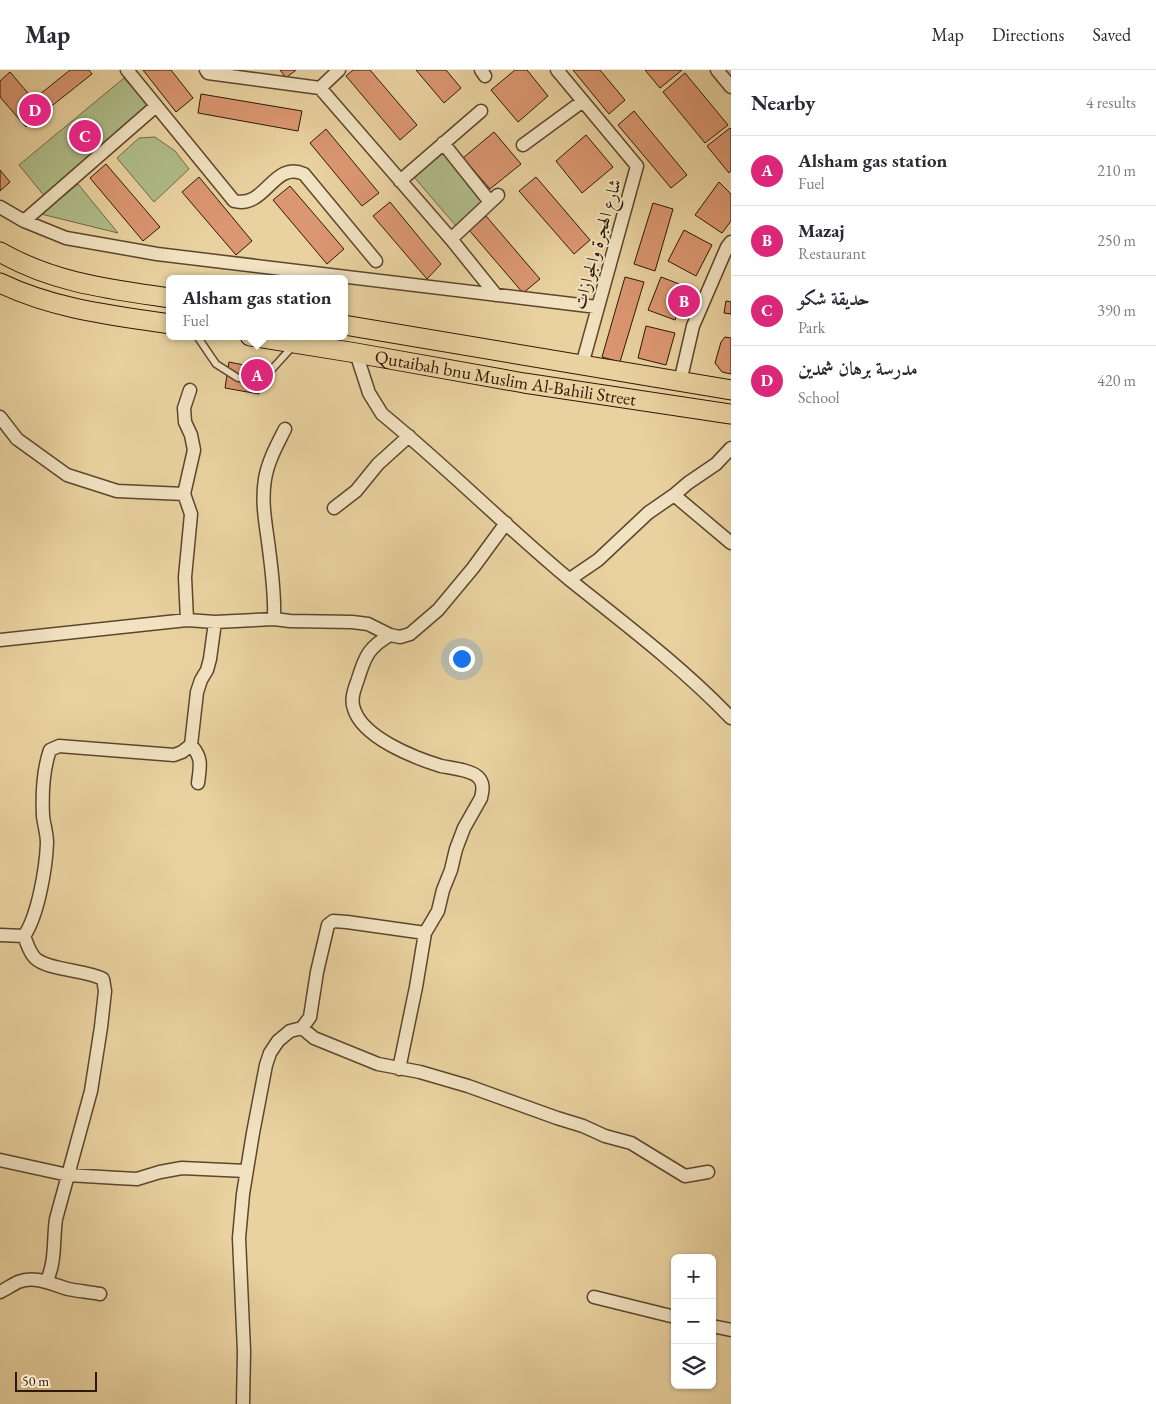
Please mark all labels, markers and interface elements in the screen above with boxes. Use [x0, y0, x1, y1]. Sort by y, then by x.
text: Map [25, 19, 70, 50]
text: Map [932, 23, 964, 46]
text: Directions [992, 23, 1064, 46]
text: Saved [1092, 23, 1131, 46]
text: Nearby [751, 89, 815, 116]
pin: D [19, 91, 51, 129]
text: 4 results [1086, 92, 1136, 113]
pin: C [69, 117, 101, 155]
text: Alsham gas station [798, 148, 947, 173]
text: A [761, 160, 773, 181]
text: 210 m [1097, 160, 1136, 181]
text: Fuel [798, 173, 825, 194]
street label: شارع الهجرة والجوازات [567, 176, 630, 313]
text: Mazaj [798, 218, 845, 243]
text: B [762, 230, 772, 251]
text: 250 m [1097, 230, 1136, 251]
text: Restaurant [798, 243, 866, 264]
popup [166, 275, 348, 340]
pin: B [668, 282, 700, 320]
text: Alsham gas station [182, 285, 332, 310]
text: حديقة شكو [798, 286, 869, 311]
text: C [761, 300, 773, 321]
text: 390 m [1097, 300, 1136, 321]
text: Fuel [182, 310, 209, 331]
text: Park [798, 317, 825, 338]
street label: Qutaibah bnu Muslim Al-Bahili Street [373, 345, 638, 411]
pin: A [241, 356, 273, 394]
text: مدرسة برهان شمدين [798, 356, 918, 381]
text: D [761, 370, 773, 391]
text: 420 m [1097, 370, 1136, 391]
text: School [798, 387, 840, 408]
your location [449, 646, 475, 672]
map controls [671, 1254, 716, 1389]
button: + [671, 1254, 716, 1299]
button: − [671, 1299, 716, 1344]
button: layers [671, 1344, 716, 1389]
scale bar [15, 1369, 98, 1392]
text: 50 m [22, 1372, 49, 1390]

